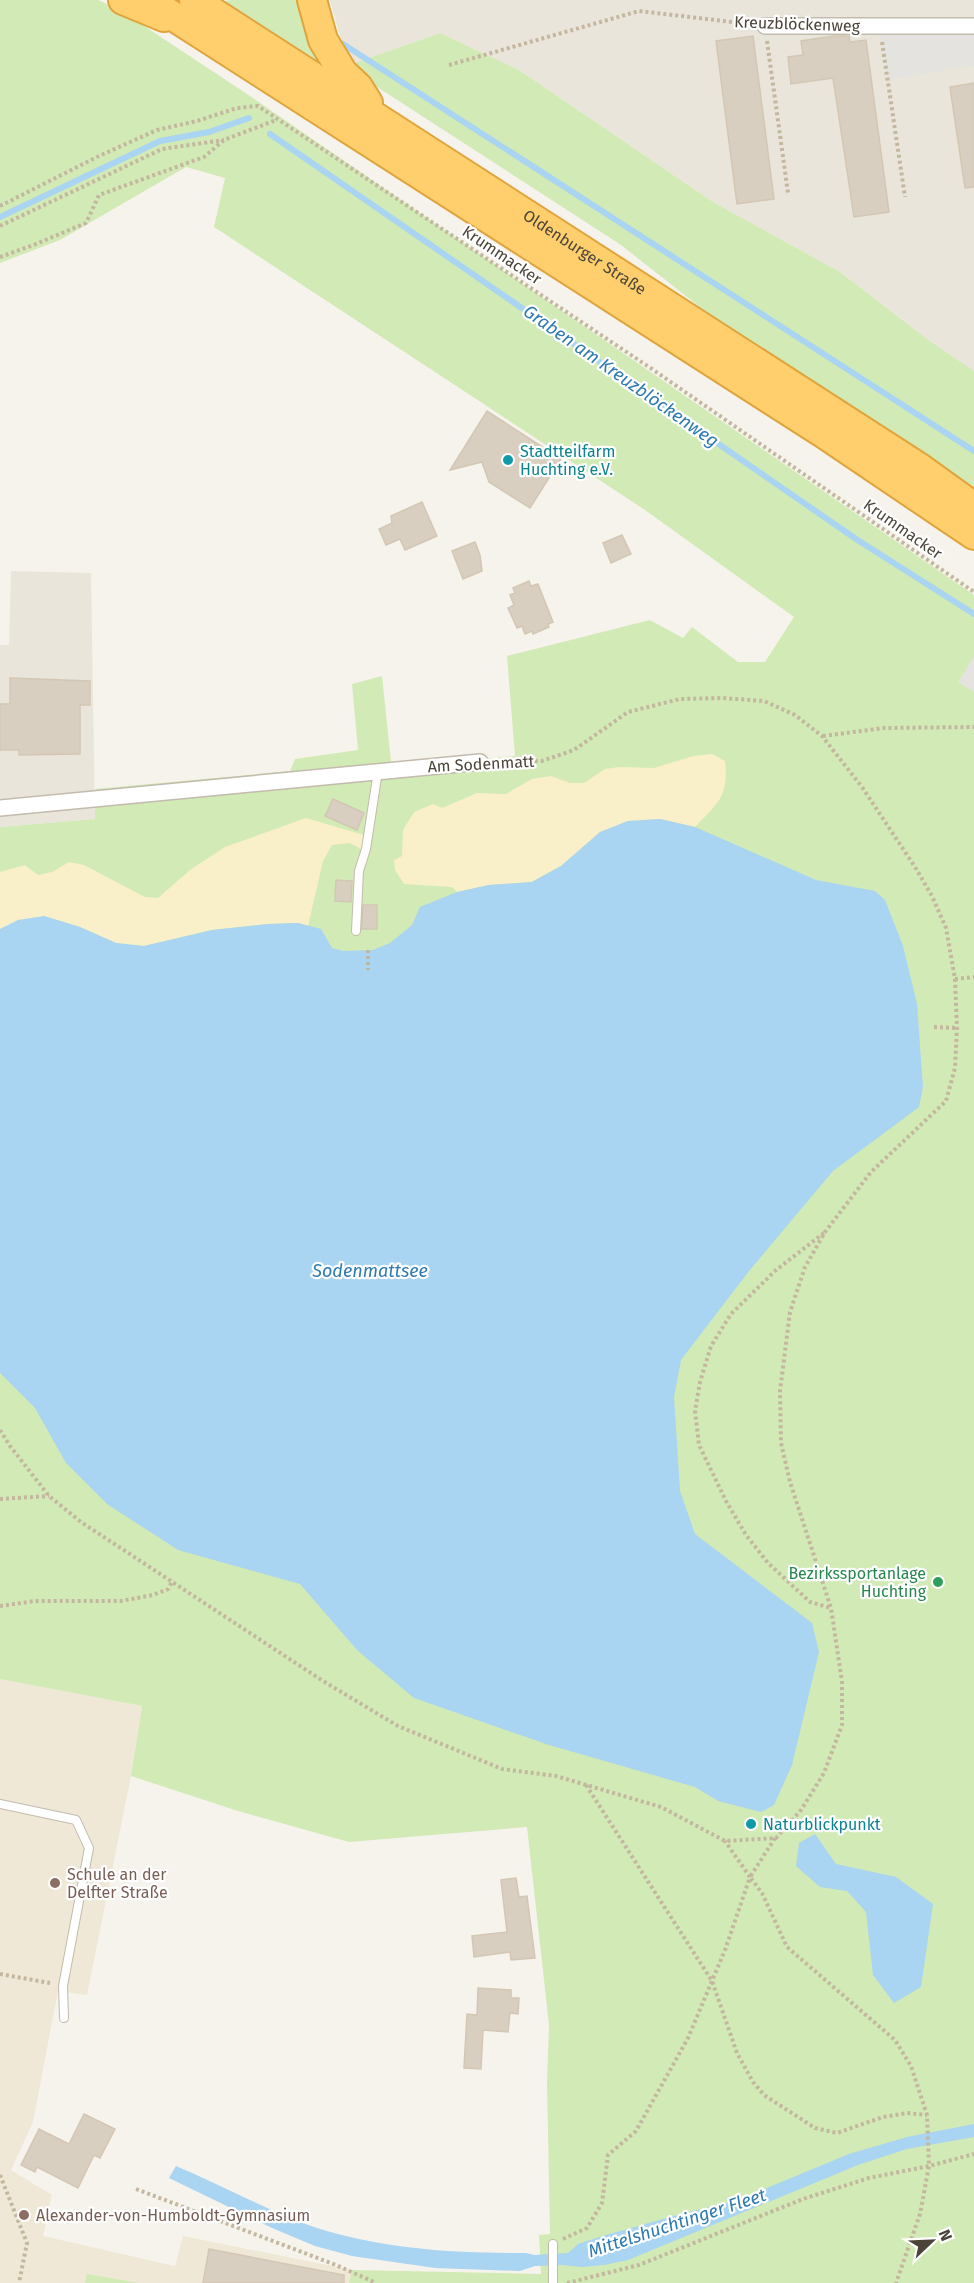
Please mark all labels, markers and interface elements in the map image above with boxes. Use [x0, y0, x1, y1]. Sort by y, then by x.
street label: Kreuzblöckenweg [734, 12, 861, 36]
street label: Oldenburger Straße [520, 205, 650, 299]
street label: Krummacker [459, 222, 546, 289]
water label: Graben am Kreuzblöckenweg [519, 300, 723, 452]
place label: Stadtteilfarm Huchting e.V. [520, 442, 616, 479]
marker: Stadtteilfarm Huchting e.V. [501, 453, 515, 467]
street label: Krummacker [860, 495, 947, 564]
street label: Am Sodenmatt [427, 752, 535, 776]
water label: Sodenmattsee [311, 1260, 428, 1282]
place label: Bezirkssportanlage Huchting [788, 1564, 927, 1601]
marker: Bezirkssportanlage Huchting [931, 1575, 945, 1589]
place label: Naturblickpunkt [763, 1815, 881, 1834]
marker: Naturblickpunkt [744, 1817, 758, 1831]
place label: Schule an der Delfter Straße [67, 1865, 168, 1902]
marker: Schule an der Delfter Straße [48, 1876, 62, 1890]
water label: Mittelshuchtinger Fleet [585, 2184, 769, 2262]
place label: Alexander-von-Humboldt-Gymnasium [36, 2206, 310, 2225]
marker: Alexander-von-Humboldt-Gymnasium [17, 2208, 31, 2222]
north arrow [902, 2211, 962, 2271]
text: N [935, 2227, 956, 2244]

